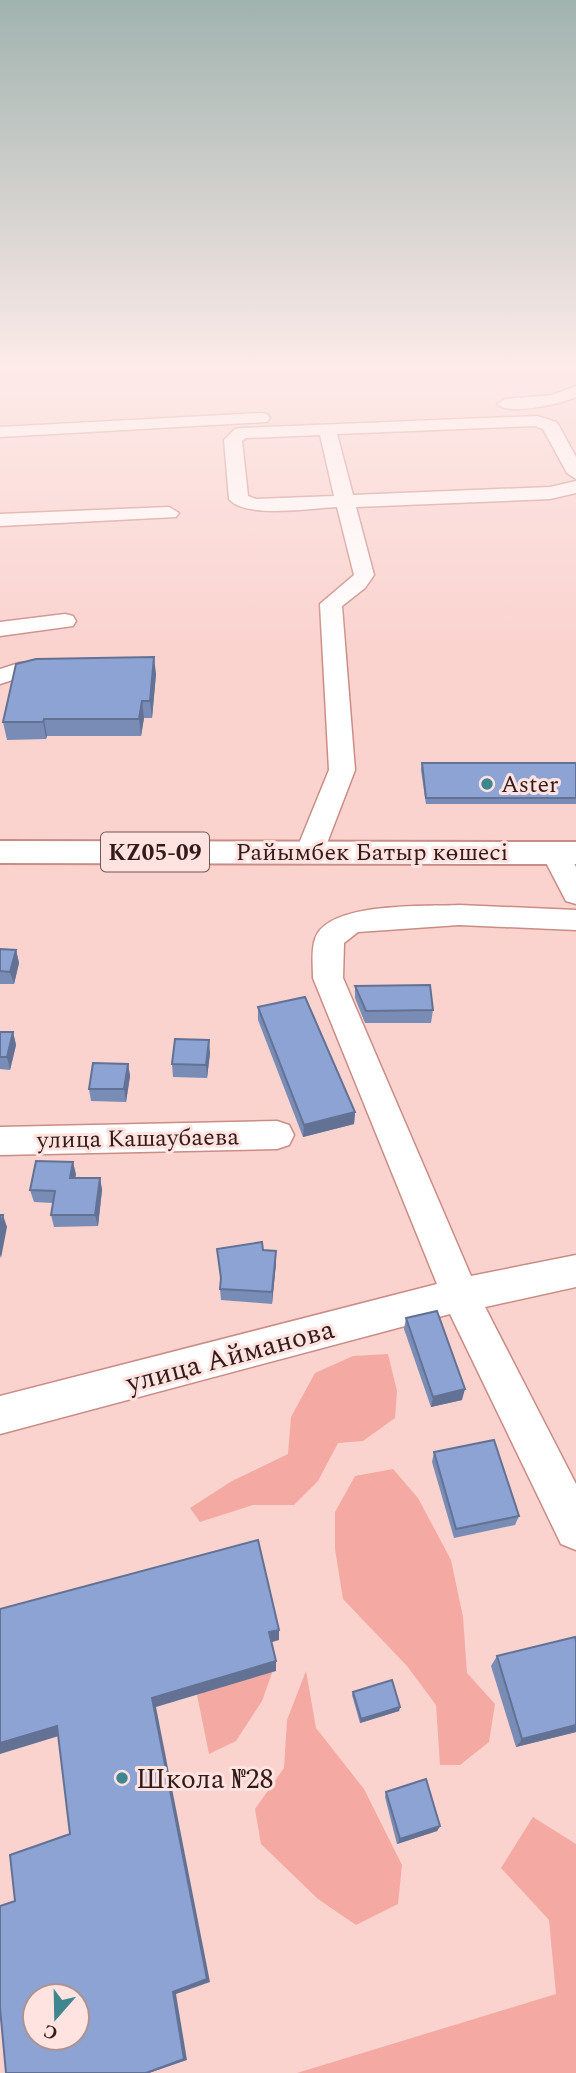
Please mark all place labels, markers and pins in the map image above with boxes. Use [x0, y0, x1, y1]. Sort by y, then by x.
place label: Aster [501, 767, 559, 803]
marker: Aster [479, 776, 495, 792]
place label: Школа №28 [136, 1758, 274, 1801]
marker: Школа №28 [114, 1770, 130, 1786]

